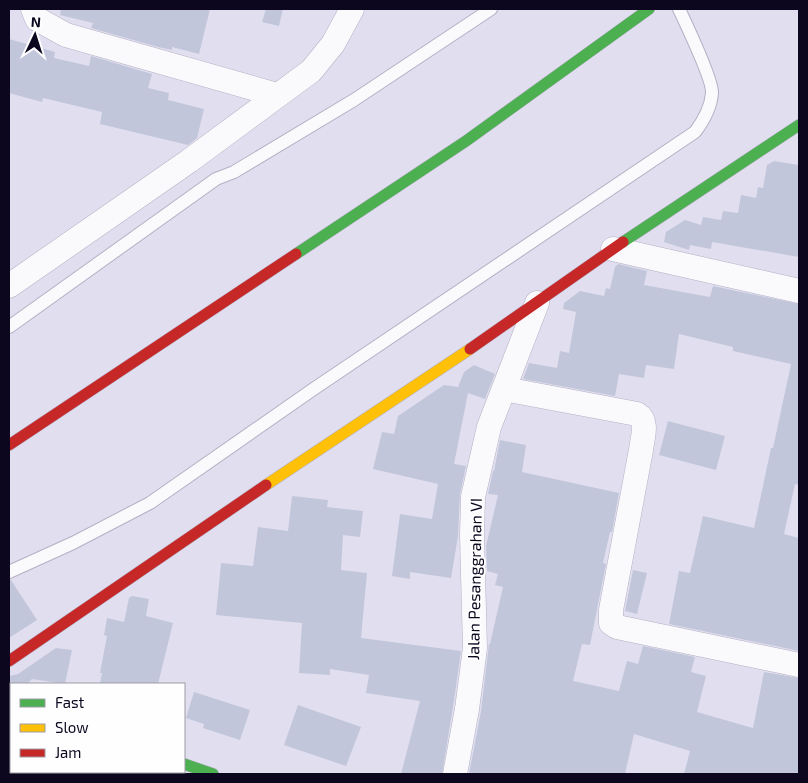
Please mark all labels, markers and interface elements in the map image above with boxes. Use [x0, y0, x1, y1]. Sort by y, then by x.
north arrow [10, 10, 60, 60]
text: N [30, 13, 42, 30]
street label: Jalan Pesanggrahan VI [463, 498, 485, 660]
legend [10, 683, 185, 773]
text: Fast [55, 693, 85, 711]
text: Slow [55, 718, 89, 736]
text: Jam [55, 743, 81, 761]

